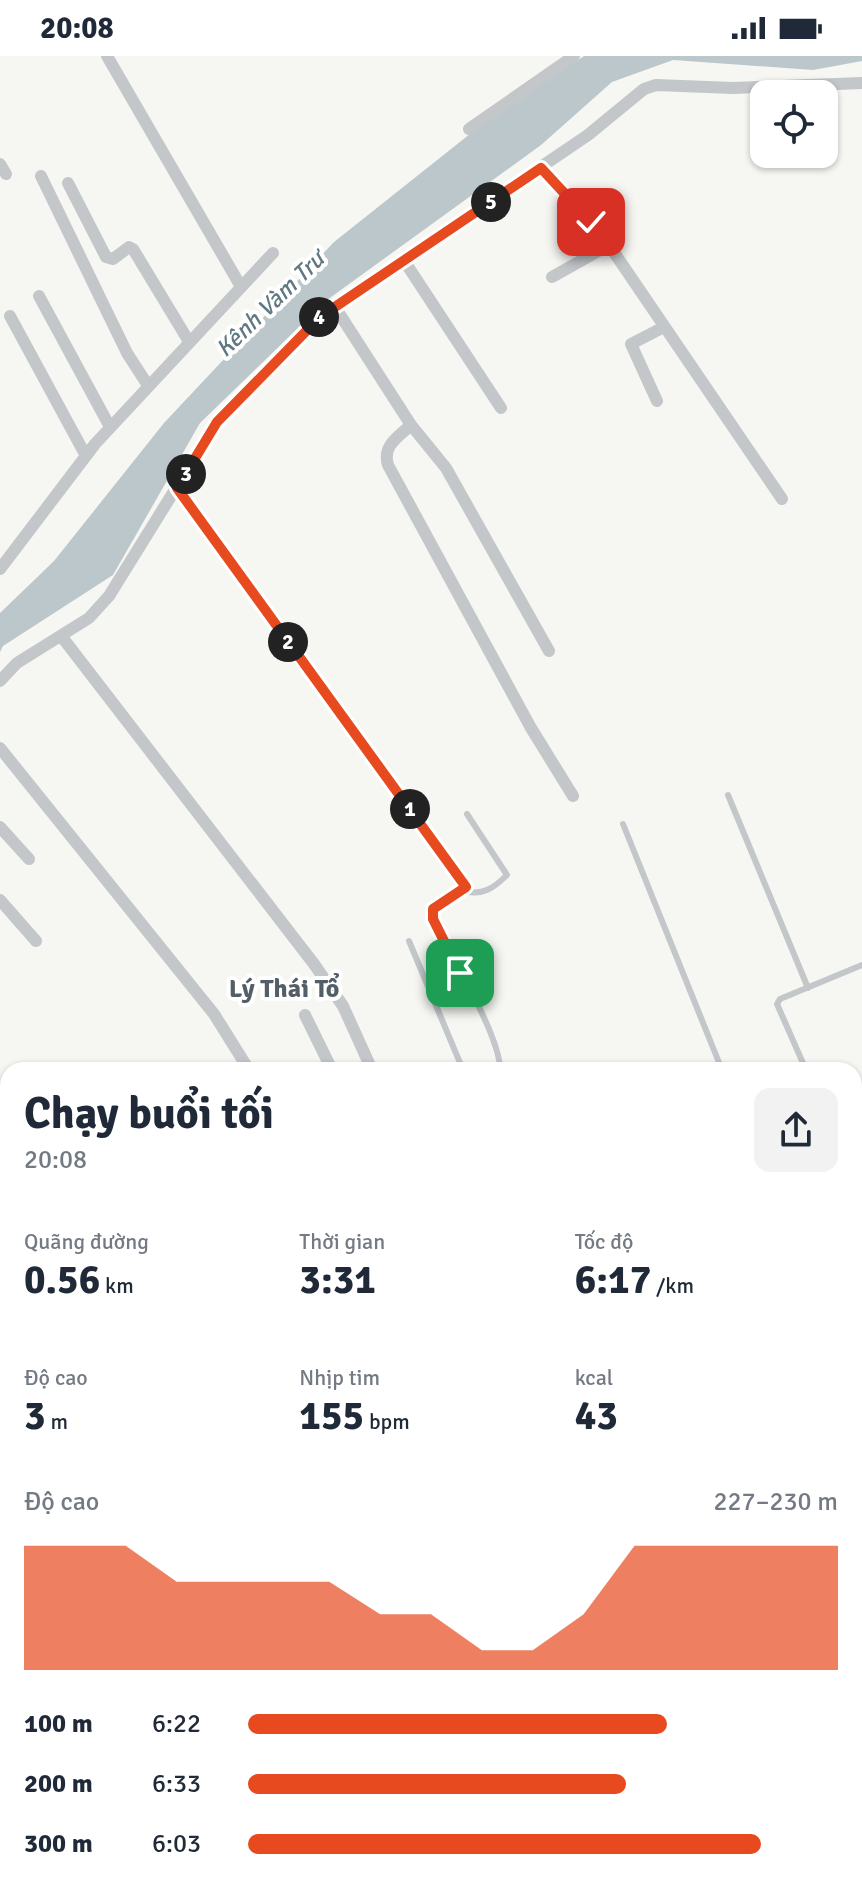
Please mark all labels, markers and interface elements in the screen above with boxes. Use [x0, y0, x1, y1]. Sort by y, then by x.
text: 20:08 [40, 10, 114, 47]
map controls [750, 80, 838, 168]
button: locate [750, 80, 838, 168]
pin: 5 [471, 182, 511, 222]
text: 5 [485, 188, 497, 215]
pin [557, 188, 625, 256]
icon: check [569, 200, 613, 244]
water label: Kênh Vàm Trư [209, 242, 334, 363]
pin: 4 [299, 297, 339, 337]
text: 4 [313, 303, 325, 330]
pin: 3 [166, 454, 206, 494]
text: 3 [180, 460, 192, 487]
pin: 2 [268, 622, 308, 662]
text: 2 [282, 628, 294, 655]
pin: 1 [390, 789, 430, 829]
text: 1 [404, 795, 416, 822]
pin [426, 939, 494, 1007]
icon: arrive [438, 951, 482, 995]
district label: Lý Thái Tổ [229, 972, 340, 1005]
text: Chạy buổi tối [24, 1087, 274, 1141]
button: share [754, 1088, 838, 1172]
text: 20:08 [24, 1144, 87, 1176]
text: Quãng đường [24, 1228, 149, 1255]
text: Thời gian [299, 1228, 385, 1255]
text: Tốc độ [575, 1228, 633, 1255]
text: 0.56 [24, 1255, 100, 1305]
text: 3:31 [299, 1255, 376, 1305]
text: 6:17 [575, 1255, 651, 1305]
text: km [100, 1272, 134, 1299]
text: /km [651, 1272, 694, 1299]
text: Độ cao [24, 1364, 88, 1391]
text: Nhịp tim [299, 1364, 380, 1391]
text: kcal [575, 1364, 613, 1391]
text: 3 [24, 1391, 46, 1441]
text: 155 [299, 1391, 364, 1441]
text: 43 [575, 1391, 618, 1441]
text: m [46, 1408, 68, 1435]
text: bpm [364, 1408, 410, 1435]
text: Độ cao [24, 1486, 99, 1518]
text: 227–230 m [714, 1486, 838, 1518]
text: 100 m [24, 1708, 93, 1740]
text: 6:22 [152, 1708, 201, 1740]
text: 200 m [24, 1768, 93, 1800]
text: 6:33 [152, 1768, 201, 1800]
text: 300 m [24, 1828, 93, 1860]
text: 6:03 [152, 1828, 201, 1860]

